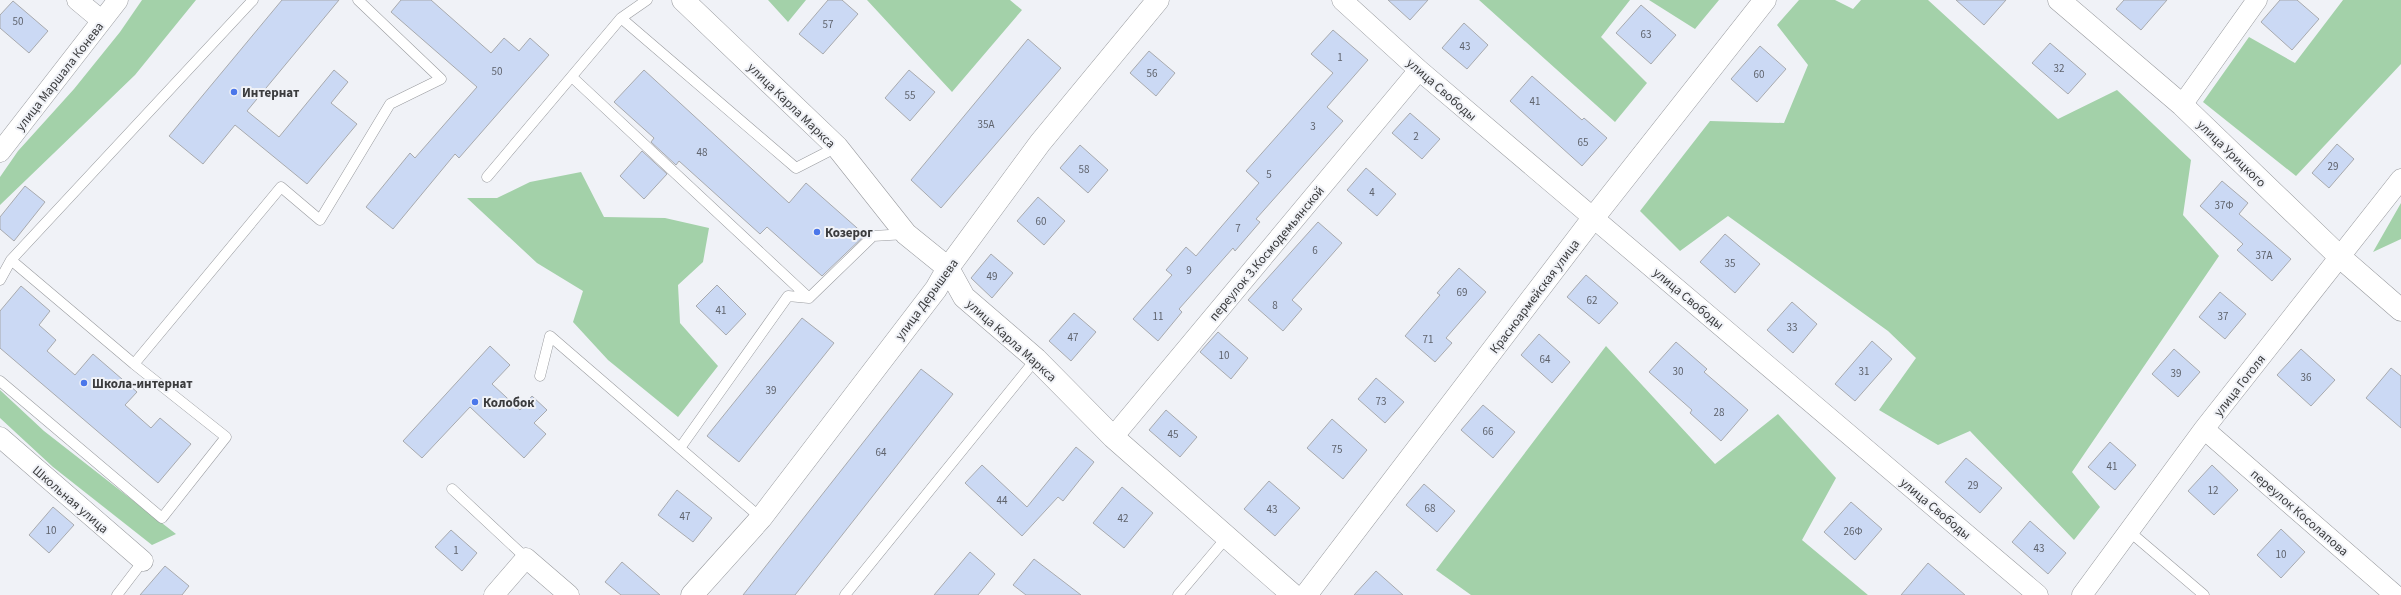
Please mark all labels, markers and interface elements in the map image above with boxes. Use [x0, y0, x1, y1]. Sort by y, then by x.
house number: 50 [13, 14, 23, 29]
house number: 57 [823, 17, 833, 32]
street label: улица Маршала Конева [12, 18, 108, 135]
house number: 63 [1641, 27, 1651, 42]
house number: 43 [1460, 39, 1470, 54]
house number: 1 [1337, 50, 1343, 65]
street label: улица Свободы [1402, 54, 1480, 125]
street label: улица Карла Маркса [743, 59, 839, 152]
house number: 32 [2054, 61, 2064, 76]
house number: 50 [492, 64, 502, 79]
house number: 56 [1147, 66, 1158, 81]
house number: 60 [1754, 67, 1764, 82]
place label: Интернат [242, 84, 300, 102]
marker: Интернат [229, 87, 239, 97]
house number: 55 [905, 88, 915, 103]
house number: 41 [1530, 94, 1540, 109]
street label: улица Урицкого [2193, 116, 2270, 191]
house number: 35А [978, 117, 994, 132]
house number: 3 [1310, 119, 1316, 134]
house number: 2 [1413, 129, 1419, 144]
house number: 65 [1578, 135, 1588, 150]
house number: 48 [697, 145, 708, 160]
house number: 29 [2328, 159, 2338, 174]
house number: 58 [1079, 162, 1090, 177]
house number: 5 [1266, 167, 1272, 182]
street label: переулок З.Космодемьянской [1205, 182, 1329, 325]
house number: 4 [1369, 185, 1375, 200]
house number: 37Ф [2215, 198, 2234, 213]
house number: 60 [1036, 214, 1046, 229]
house number: 7 [1235, 221, 1241, 236]
place label: Козерог [825, 224, 873, 242]
marker: Козерог [812, 227, 822, 237]
street label: Красноармейская улица [1486, 236, 1584, 358]
house number: 6 [1312, 243, 1318, 258]
house number: 37А [2256, 248, 2272, 263]
street label: улица Дерышева [891, 255, 963, 344]
house number: 35 [1725, 256, 1735, 271]
house number: 9 [1186, 263, 1192, 278]
street label: улица Свободы [1649, 264, 1728, 334]
house number: 49 [987, 269, 997, 284]
house number: 69 [1457, 285, 1467, 300]
house number: 62 [1587, 293, 1597, 308]
street label: улица Карла Маркса [962, 295, 1060, 386]
house number: 8 [1272, 298, 1278, 313]
house number: 41 [716, 303, 726, 318]
house number: 11 [1153, 309, 1163, 324]
house number: 37 [2218, 309, 2228, 324]
house number: 33 [1787, 320, 1797, 335]
house number: 47 [1068, 330, 1078, 345]
house number: 71 [1423, 332, 1433, 347]
house number: 10 [1219, 348, 1229, 363]
street label: улица Гоголя [2210, 351, 2270, 420]
house number: 64 [1540, 352, 1551, 367]
house number: 30 [1673, 364, 1683, 379]
house number: 31 [1859, 364, 1869, 379]
house number: 39 [2171, 366, 2181, 381]
house number: 36 [2301, 370, 2312, 385]
place label: Школа-интернат [92, 375, 193, 393]
marker: Школа-интернат [79, 378, 89, 388]
house number: 39 [766, 383, 776, 398]
place label: Колобок [483, 394, 535, 412]
house number: 73 [1376, 394, 1386, 409]
marker: Колобок [470, 397, 480, 407]
house number: 28 [1714, 405, 1725, 420]
house number: 66 [1483, 424, 1494, 439]
house number: 45 [1168, 427, 1178, 442]
house number: 75 [1332, 442, 1342, 457]
house number: 64 [876, 445, 887, 460]
house number: 41 [2107, 459, 2117, 474]
street label: Школьная улица [29, 462, 112, 538]
street label: переулок Косолапова [2247, 465, 2352, 560]
street label: улица Свободы [1896, 474, 1975, 544]
house number: 29 [1968, 478, 1978, 493]
house number: 12 [2208, 483, 2218, 498]
house number: 44 [997, 493, 1008, 508]
house number: 68 [1425, 501, 1436, 516]
house number: 43 [1267, 502, 1277, 517]
house number: 47 [680, 509, 690, 524]
house number: 42 [1118, 511, 1128, 526]
house number: 10 [46, 523, 56, 538]
house number: 26Ф [1844, 524, 1863, 539]
house number: 43 [2034, 541, 2044, 556]
house number: 1 [453, 543, 459, 558]
house number: 10 [2276, 547, 2286, 562]

